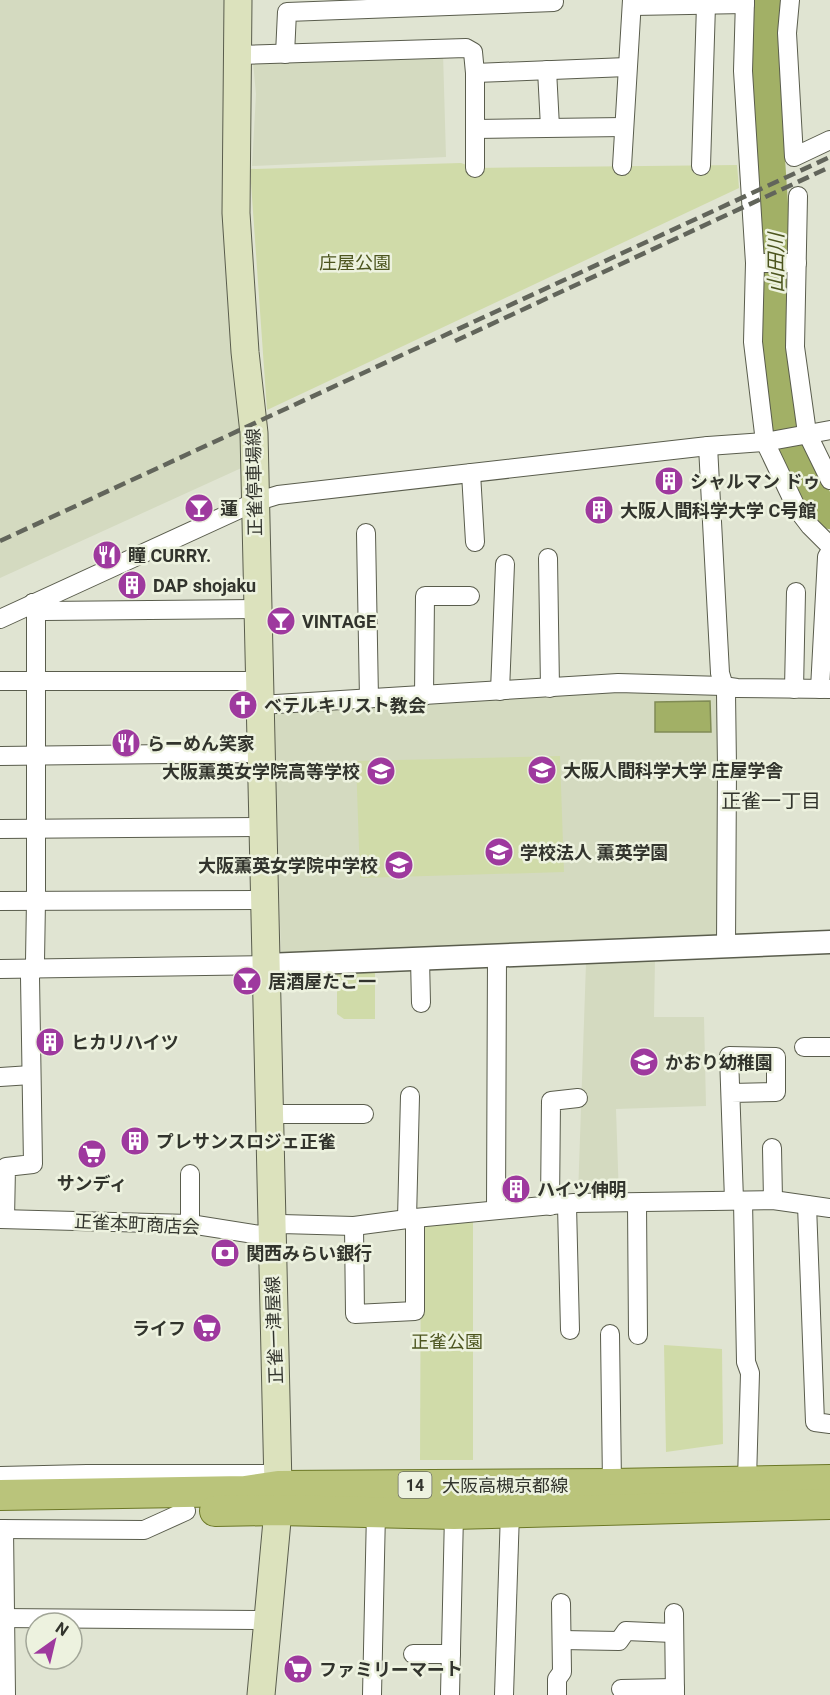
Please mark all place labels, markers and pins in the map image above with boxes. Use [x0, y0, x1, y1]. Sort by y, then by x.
building icon: シャルマン ドゥ [653, 465, 685, 497]
place label: シャルマン ドゥ [690, 471, 820, 492]
bar icon: 蓮 [183, 492, 215, 524]
building icon: 大阪人間科学大学 C号館 [583, 494, 615, 526]
place label: 蓮 [220, 498, 238, 519]
place label: 大阪人間科学大学 C号館 [620, 500, 816, 521]
restaurant icon: 瞳 CURRY. [91, 539, 123, 571]
place label: 瞳 CURRY. [128, 545, 211, 566]
building icon: DAP shojaku [116, 569, 148, 601]
place label: DAP shojaku [153, 575, 256, 596]
bar icon: VINTAGE [265, 605, 297, 637]
place label: VINTAGE [302, 611, 376, 632]
church icon: ベテルキリスト教会 [227, 689, 259, 721]
place label: ベテルキリスト教会 [264, 695, 426, 716]
restaurant icon: らーめん笑家 [110, 727, 142, 759]
place label: らーめん笑家 [147, 733, 255, 754]
school or university icon: 大阪人間科学大学 庄屋学舎 [526, 754, 558, 786]
school or university icon: 大阪薫英女学院高等学校 [365, 755, 397, 787]
place label: 大阪人間科学大学 庄屋学舎 [563, 760, 783, 781]
place label: 大阪薫英女学院高等学校 [162, 761, 360, 782]
school or university icon: 学校法人 薫英学園 [483, 836, 515, 868]
place label: 学校法人 薫英学園 [520, 842, 668, 863]
school or university icon: 大阪薫英女学院中学校 [383, 849, 415, 881]
place label: 大阪薫英女学院中学校 [198, 855, 378, 876]
bar icon: 居酒屋たこ一 [231, 965, 263, 997]
place label: 居酒屋たこ一 [268, 971, 376, 992]
building icon: ヒカリハイツ [34, 1026, 66, 1058]
place label: ヒカリハイツ [71, 1032, 179, 1053]
school or university icon: かおり幼稚園 [628, 1046, 660, 1078]
place label: かおり幼稚園 [665, 1052, 773, 1073]
building icon: プレサンスロジェ正雀 [119, 1125, 151, 1157]
place label: プレサンスロジェ正雀 [156, 1131, 336, 1152]
supermarket icon: サンディ [76, 1138, 108, 1170]
place label: サンディ [57, 1173, 127, 1194]
building icon: ハイツ伸明 [500, 1173, 532, 1205]
place label: ハイツ伸明 [537, 1179, 627, 1200]
bank icon: 関西みらい銀行 [209, 1237, 241, 1269]
place label: 関西みらい銀行 [246, 1243, 372, 1264]
supermarket icon: ライフ [191, 1312, 223, 1344]
place label: ライフ [132, 1318, 186, 1339]
supermarket icon: ファミリーマート [282, 1653, 314, 1685]
place label: ファミリーマート [319, 1659, 463, 1680]

